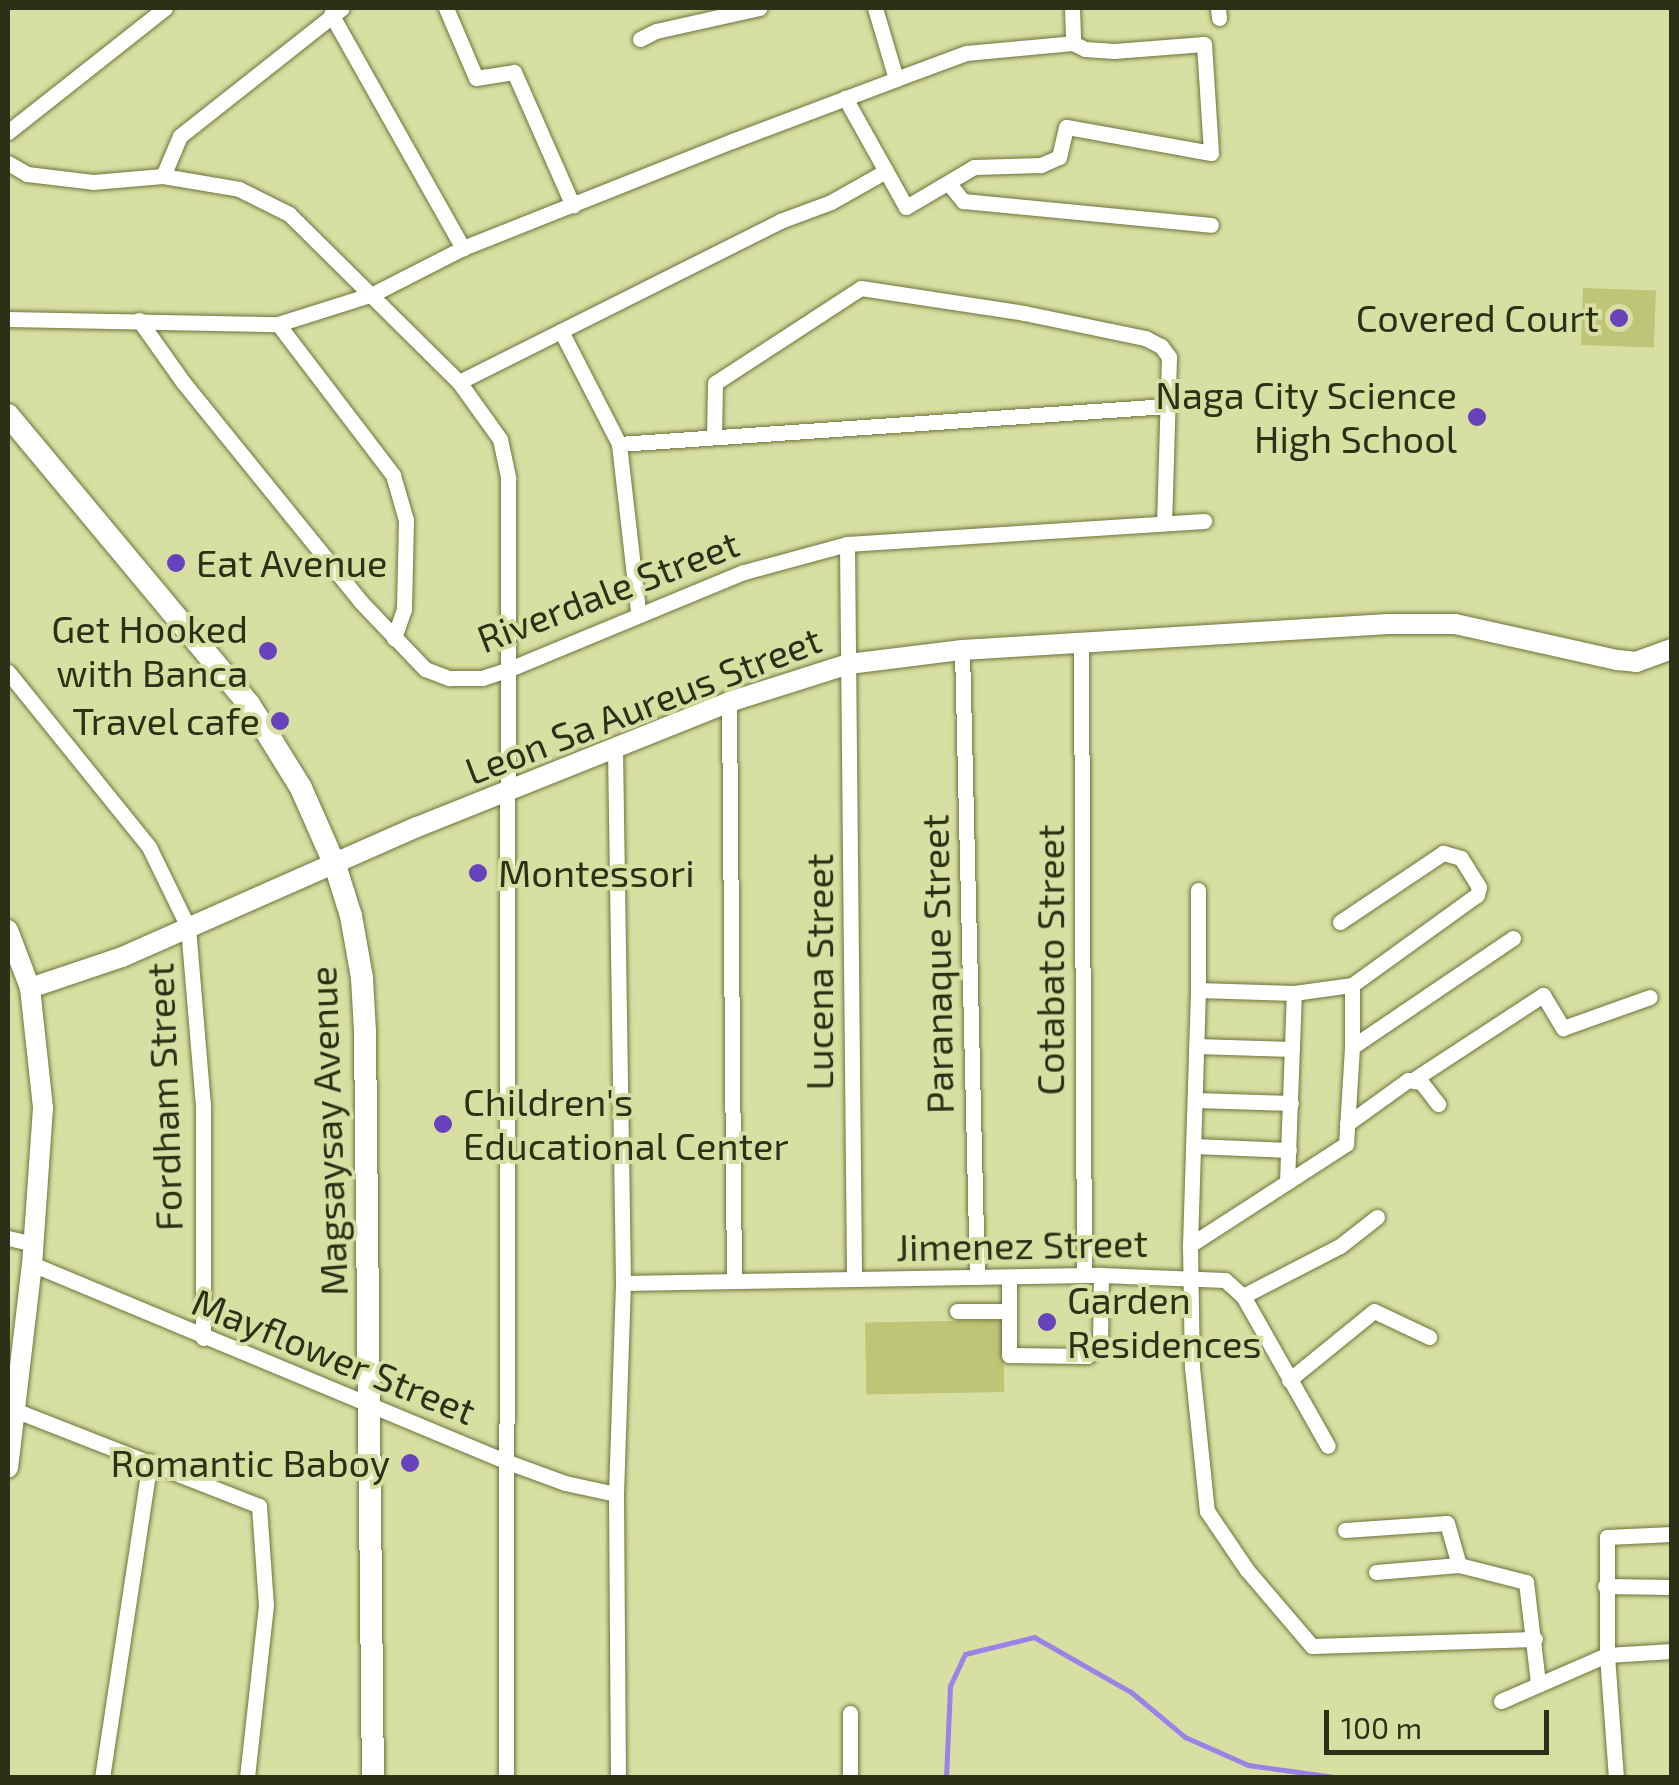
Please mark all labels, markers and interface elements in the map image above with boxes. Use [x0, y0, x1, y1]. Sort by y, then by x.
place label: Covered Court [1356, 295, 1599, 341]
marker: Covered Court [1608, 307, 1630, 329]
place label: Naga City Science High School [1154, 372, 1457, 462]
marker: Naga City Science High School [1466, 406, 1488, 428]
street label: Riverdale Street [471, 520, 745, 662]
place label: Eat Avenue [196, 540, 388, 586]
marker: Eat Avenue [165, 552, 187, 574]
place label: Get Hooked with Banca [51, 606, 248, 696]
street label: Leon Sa Aureus Street [458, 616, 828, 794]
marker: Get Hooked with Banca [257, 640, 279, 662]
place label: Travel cafe [71, 698, 260, 744]
marker: Travel cafe [269, 710, 291, 732]
street label: Paranaque Street [912, 814, 962, 1114]
street label: Cotabato Street [1027, 824, 1073, 1096]
place label: Montessori [498, 850, 695, 896]
street label: Lucena Street [796, 854, 842, 1090]
marker: Montessori [467, 862, 489, 884]
street label: Fordham Street [137, 962, 191, 1232]
street label: Magsaysay Avenue [299, 964, 357, 1298]
place label: Children's Educational Center [463, 1079, 790, 1168]
marker: Children's Educational Center [432, 1113, 454, 1135]
street label: Jimenez Street [896, 1220, 1148, 1270]
place label: Garden Residences [1067, 1277, 1262, 1366]
street label: Mayflower Street [185, 1278, 483, 1434]
marker: Garden Residences [1036, 1311, 1058, 1333]
place label: Romantic Baboy [110, 1440, 390, 1486]
marker: Romantic Baboy [399, 1452, 421, 1474]
scale bar [1329, 1690, 1554, 1752]
text: 100 m [1341, 1709, 1422, 1745]

